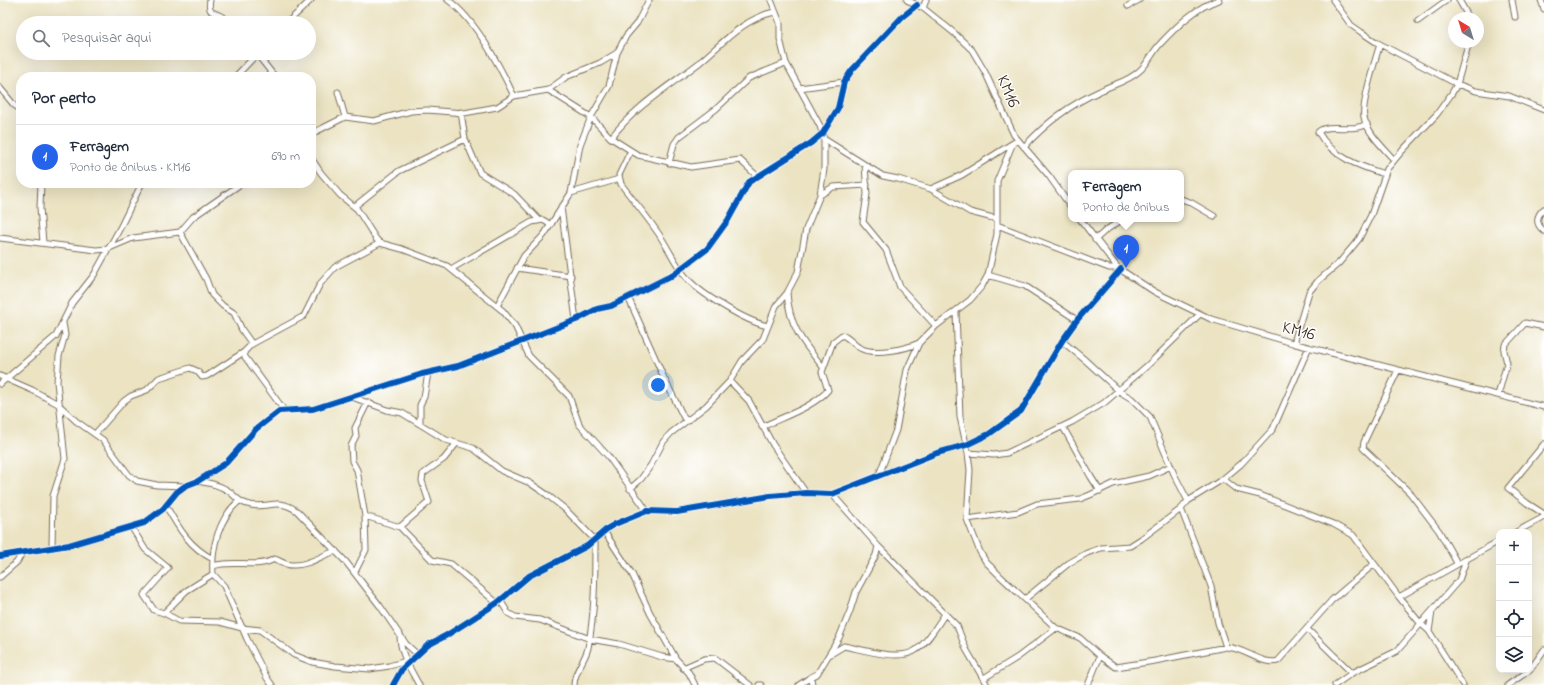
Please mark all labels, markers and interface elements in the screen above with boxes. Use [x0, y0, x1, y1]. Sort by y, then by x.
north arrow [1448, 12, 1484, 48]
search box [16, 16, 316, 60]
icon: search [30, 27, 52, 49]
text: Pesquisar aqui [62, 27, 151, 49]
street label: KM16 [989, 71, 1026, 112]
text: Por perto [32, 86, 96, 111]
text: Ferragem [70, 136, 129, 158]
text: 1 [43, 147, 47, 166]
text: 690 m [271, 147, 300, 166]
text: Ponto de ônibus · KM16 [70, 158, 190, 177]
popup [1068, 170, 1184, 222]
text: Ferragem [1082, 176, 1141, 198]
text: Ponto de ônibus [1082, 198, 1170, 217]
pin: 1 [1113, 235, 1139, 268]
street label: KM16 [1279, 315, 1318, 349]
your location [648, 375, 668, 395]
map controls [1496, 529, 1532, 673]
button: + [1496, 529, 1532, 565]
button: − [1496, 565, 1532, 601]
button: locate [1496, 601, 1532, 637]
button: layers [1496, 637, 1532, 673]

